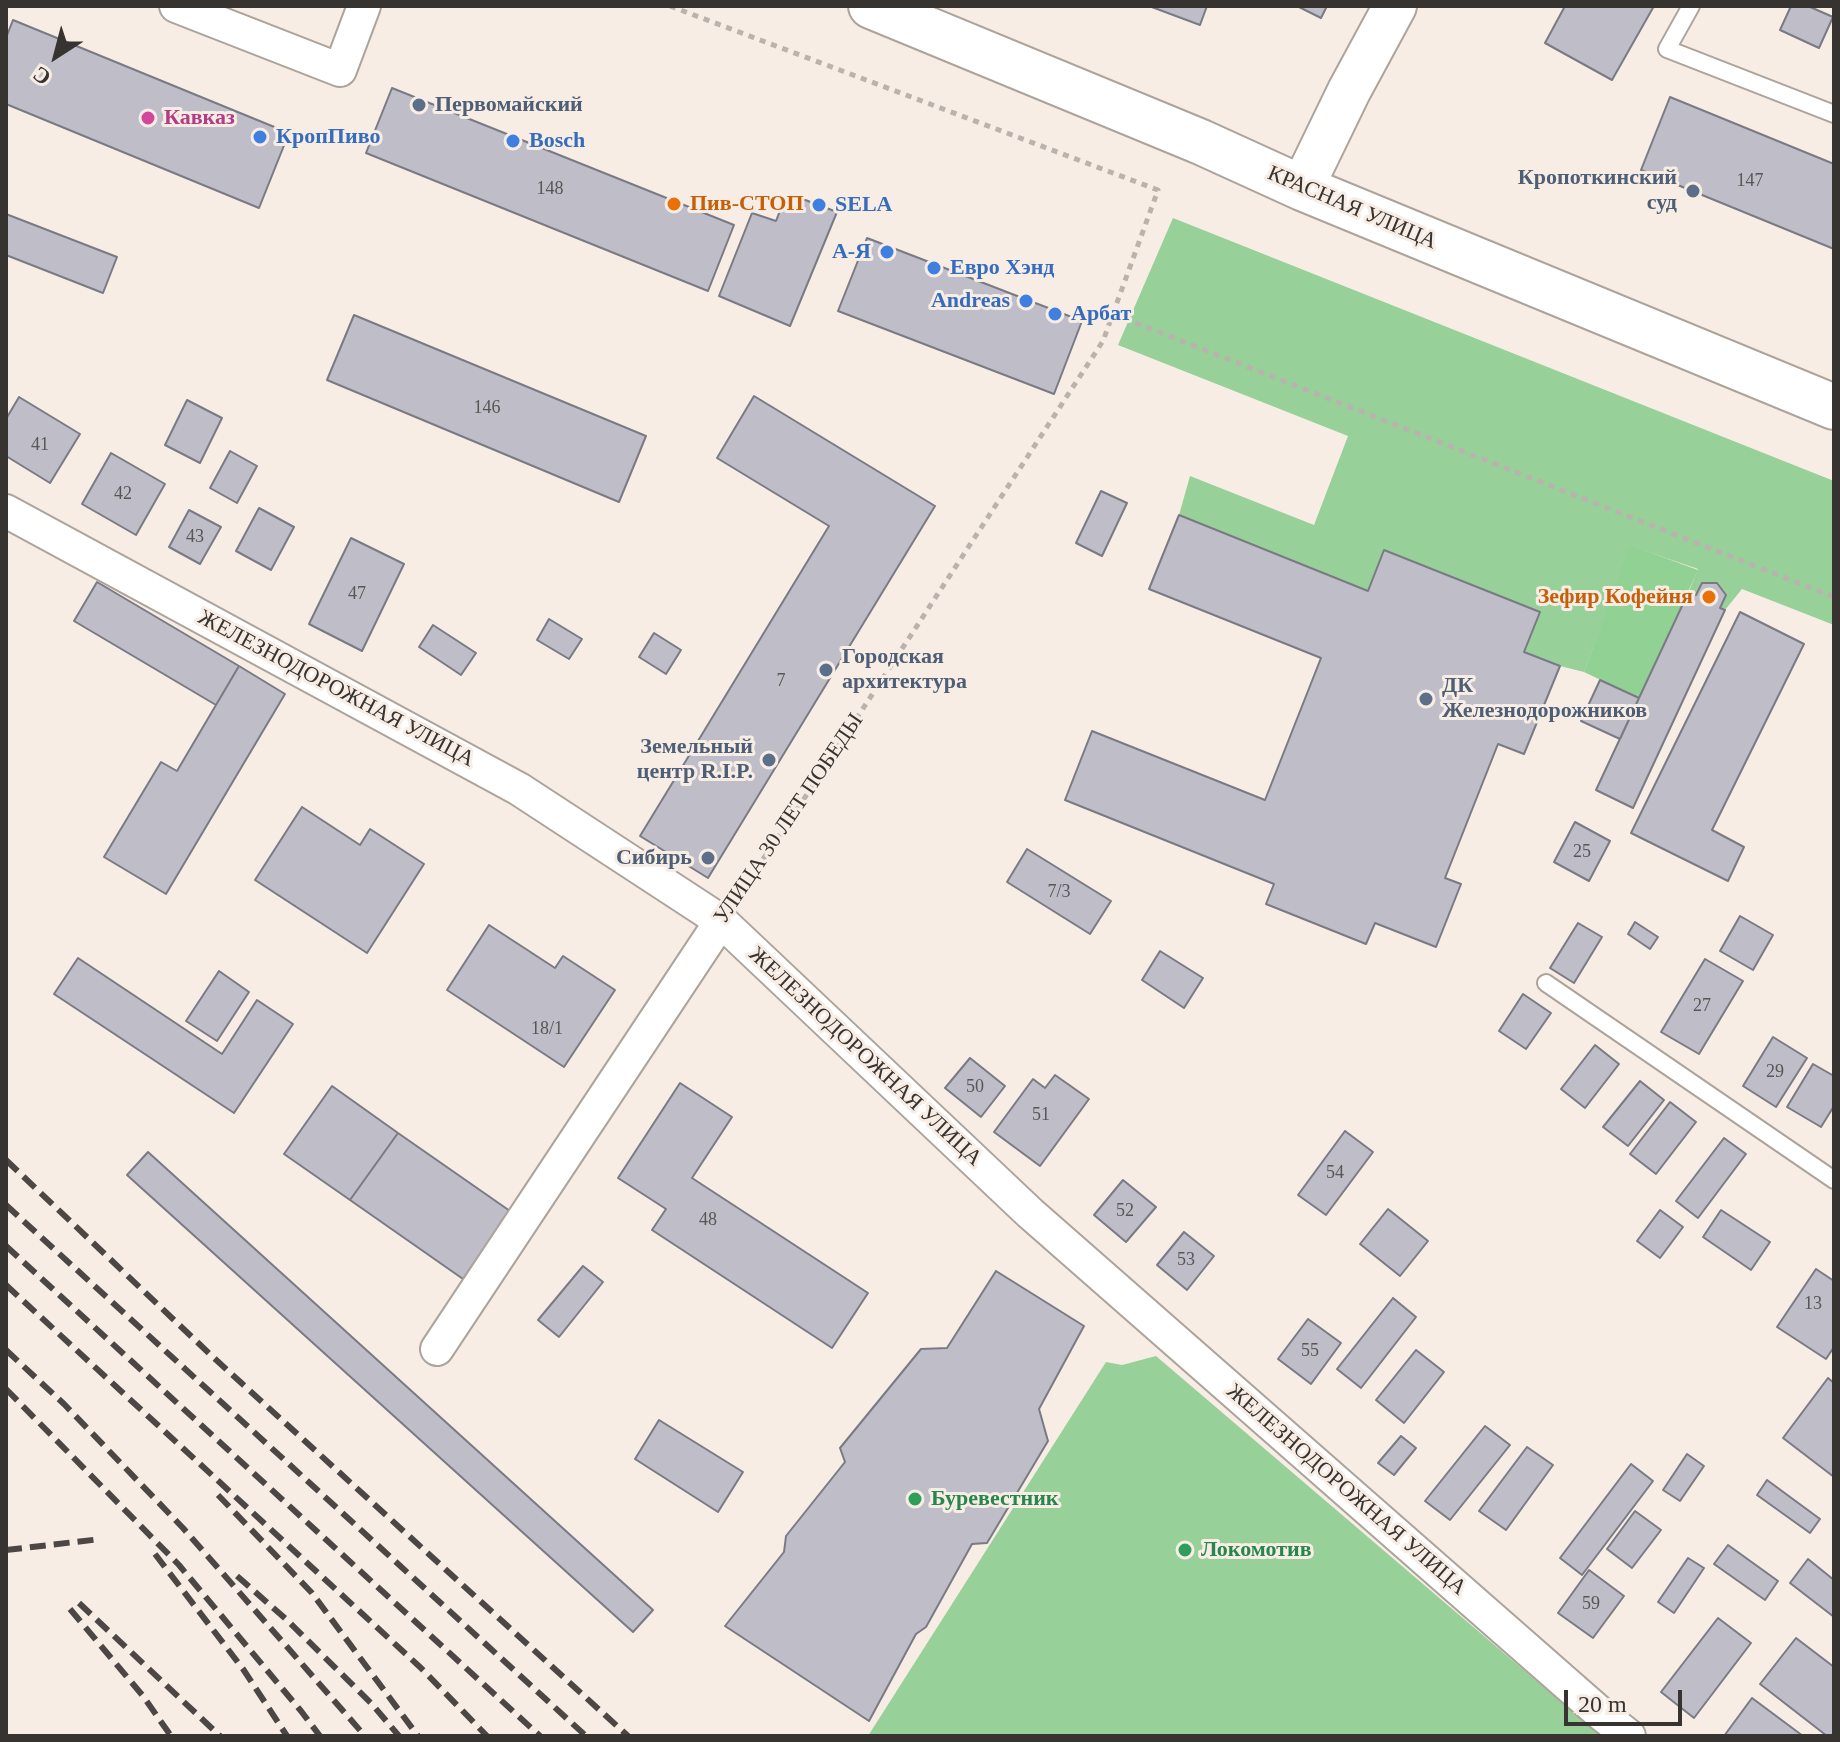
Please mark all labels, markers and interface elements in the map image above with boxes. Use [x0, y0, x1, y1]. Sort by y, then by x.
north arrow [16, 16, 96, 96]
text: С [28, 61, 55, 91]
place label: Первомайский [435, 92, 583, 118]
marker: Первомайский [410, 96, 428, 114]
place label: Кавказ [164, 105, 235, 131]
marker: Кавказ [139, 109, 157, 127]
place label: КропПиво [276, 124, 380, 150]
marker: КропПиво [251, 128, 269, 146]
place label: Bosch [529, 128, 585, 154]
marker: Bosch [504, 132, 522, 150]
street label: КРАСНАЯ УЛИЦА [1263, 160, 1441, 256]
place label: Кропоткинский суд [1518, 165, 1677, 216]
house number: 147 [1736, 170, 1764, 192]
house number: 148 [536, 178, 564, 200]
marker: Кропоткинский суд [1684, 182, 1702, 200]
place label: Пив-СТОП [690, 191, 803, 217]
place label: SELA [835, 192, 892, 218]
marker: Пив-СТОП [665, 195, 683, 213]
marker: SELA [810, 196, 828, 214]
place label: А-Я [832, 239, 871, 265]
marker: А-Я [878, 243, 896, 261]
place label: Евро Хэнд [950, 255, 1054, 281]
marker: Евро Хэнд [925, 259, 943, 277]
place label: Andreas [931, 288, 1010, 314]
marker: Andreas [1017, 292, 1035, 310]
place label: Арбат [1071, 301, 1131, 327]
marker: Арбат [1046, 305, 1064, 323]
house number: 146 [474, 397, 500, 419]
house number: 41 [31, 434, 49, 456]
house number: 42 [114, 483, 132, 505]
house number: 43 [186, 526, 204, 548]
house number: 47 [348, 583, 366, 605]
place label: Зефир Кофейня [1538, 584, 1693, 610]
marker: Зефир Кофейня [1700, 588, 1718, 606]
street label: ЖЕЛЕЗНОДОРОЖНАЯ УЛИЦА [193, 605, 479, 773]
place label: Городская архитектура [842, 644, 967, 696]
marker: Городская архитектура [817, 661, 835, 679]
house number: 7 [776, 670, 786, 692]
place label: ДК Железнодорожников [1442, 673, 1647, 724]
marker: ДК Железнодорожников [1417, 690, 1435, 708]
street label: УЛИЦА 30 ЛЕТ ПОБЕДЫ [709, 709, 869, 929]
place label: Земельный центр R.I.P. [637, 734, 753, 786]
marker: Земельный центр R.I.P. [760, 751, 778, 769]
house number: 25 [1573, 841, 1591, 863]
place label: Сибирь [616, 845, 692, 871]
marker: Сибирь [699, 849, 717, 867]
house number: 7/3 [1047, 881, 1071, 903]
street label: ЖЕЛЕЗНОДОРОЖНАЯ УЛИЦА [743, 942, 987, 1172]
house number: 27 [1693, 995, 1711, 1017]
house number: 18/1 [531, 1018, 563, 1040]
house number: 29 [1766, 1061, 1784, 1083]
house number: 50 [966, 1076, 984, 1098]
house number: 51 [1032, 1104, 1050, 1126]
house number: 54 [1326, 1162, 1344, 1184]
house number: 52 [1116, 1200, 1134, 1222]
house number: 48 [699, 1209, 717, 1231]
house number: 53 [1177, 1249, 1195, 1271]
house number: 13 [1804, 1293, 1822, 1315]
house number: 55 [1301, 1340, 1319, 1362]
street label: ЖЕЛЕЗНОДОРОЖНАЯ УЛИЦА [1221, 1379, 1471, 1601]
place label: Буревестник [931, 1486, 1059, 1512]
marker: Буревестник [906, 1490, 924, 1508]
place label: Локомотив [1201, 1537, 1312, 1563]
marker: Локомотив [1176, 1541, 1194, 1559]
house number: 59 [1582, 1593, 1600, 1615]
scale bar [1568, 1674, 1686, 1724]
text: 20 m [1578, 1691, 1627, 1717]

